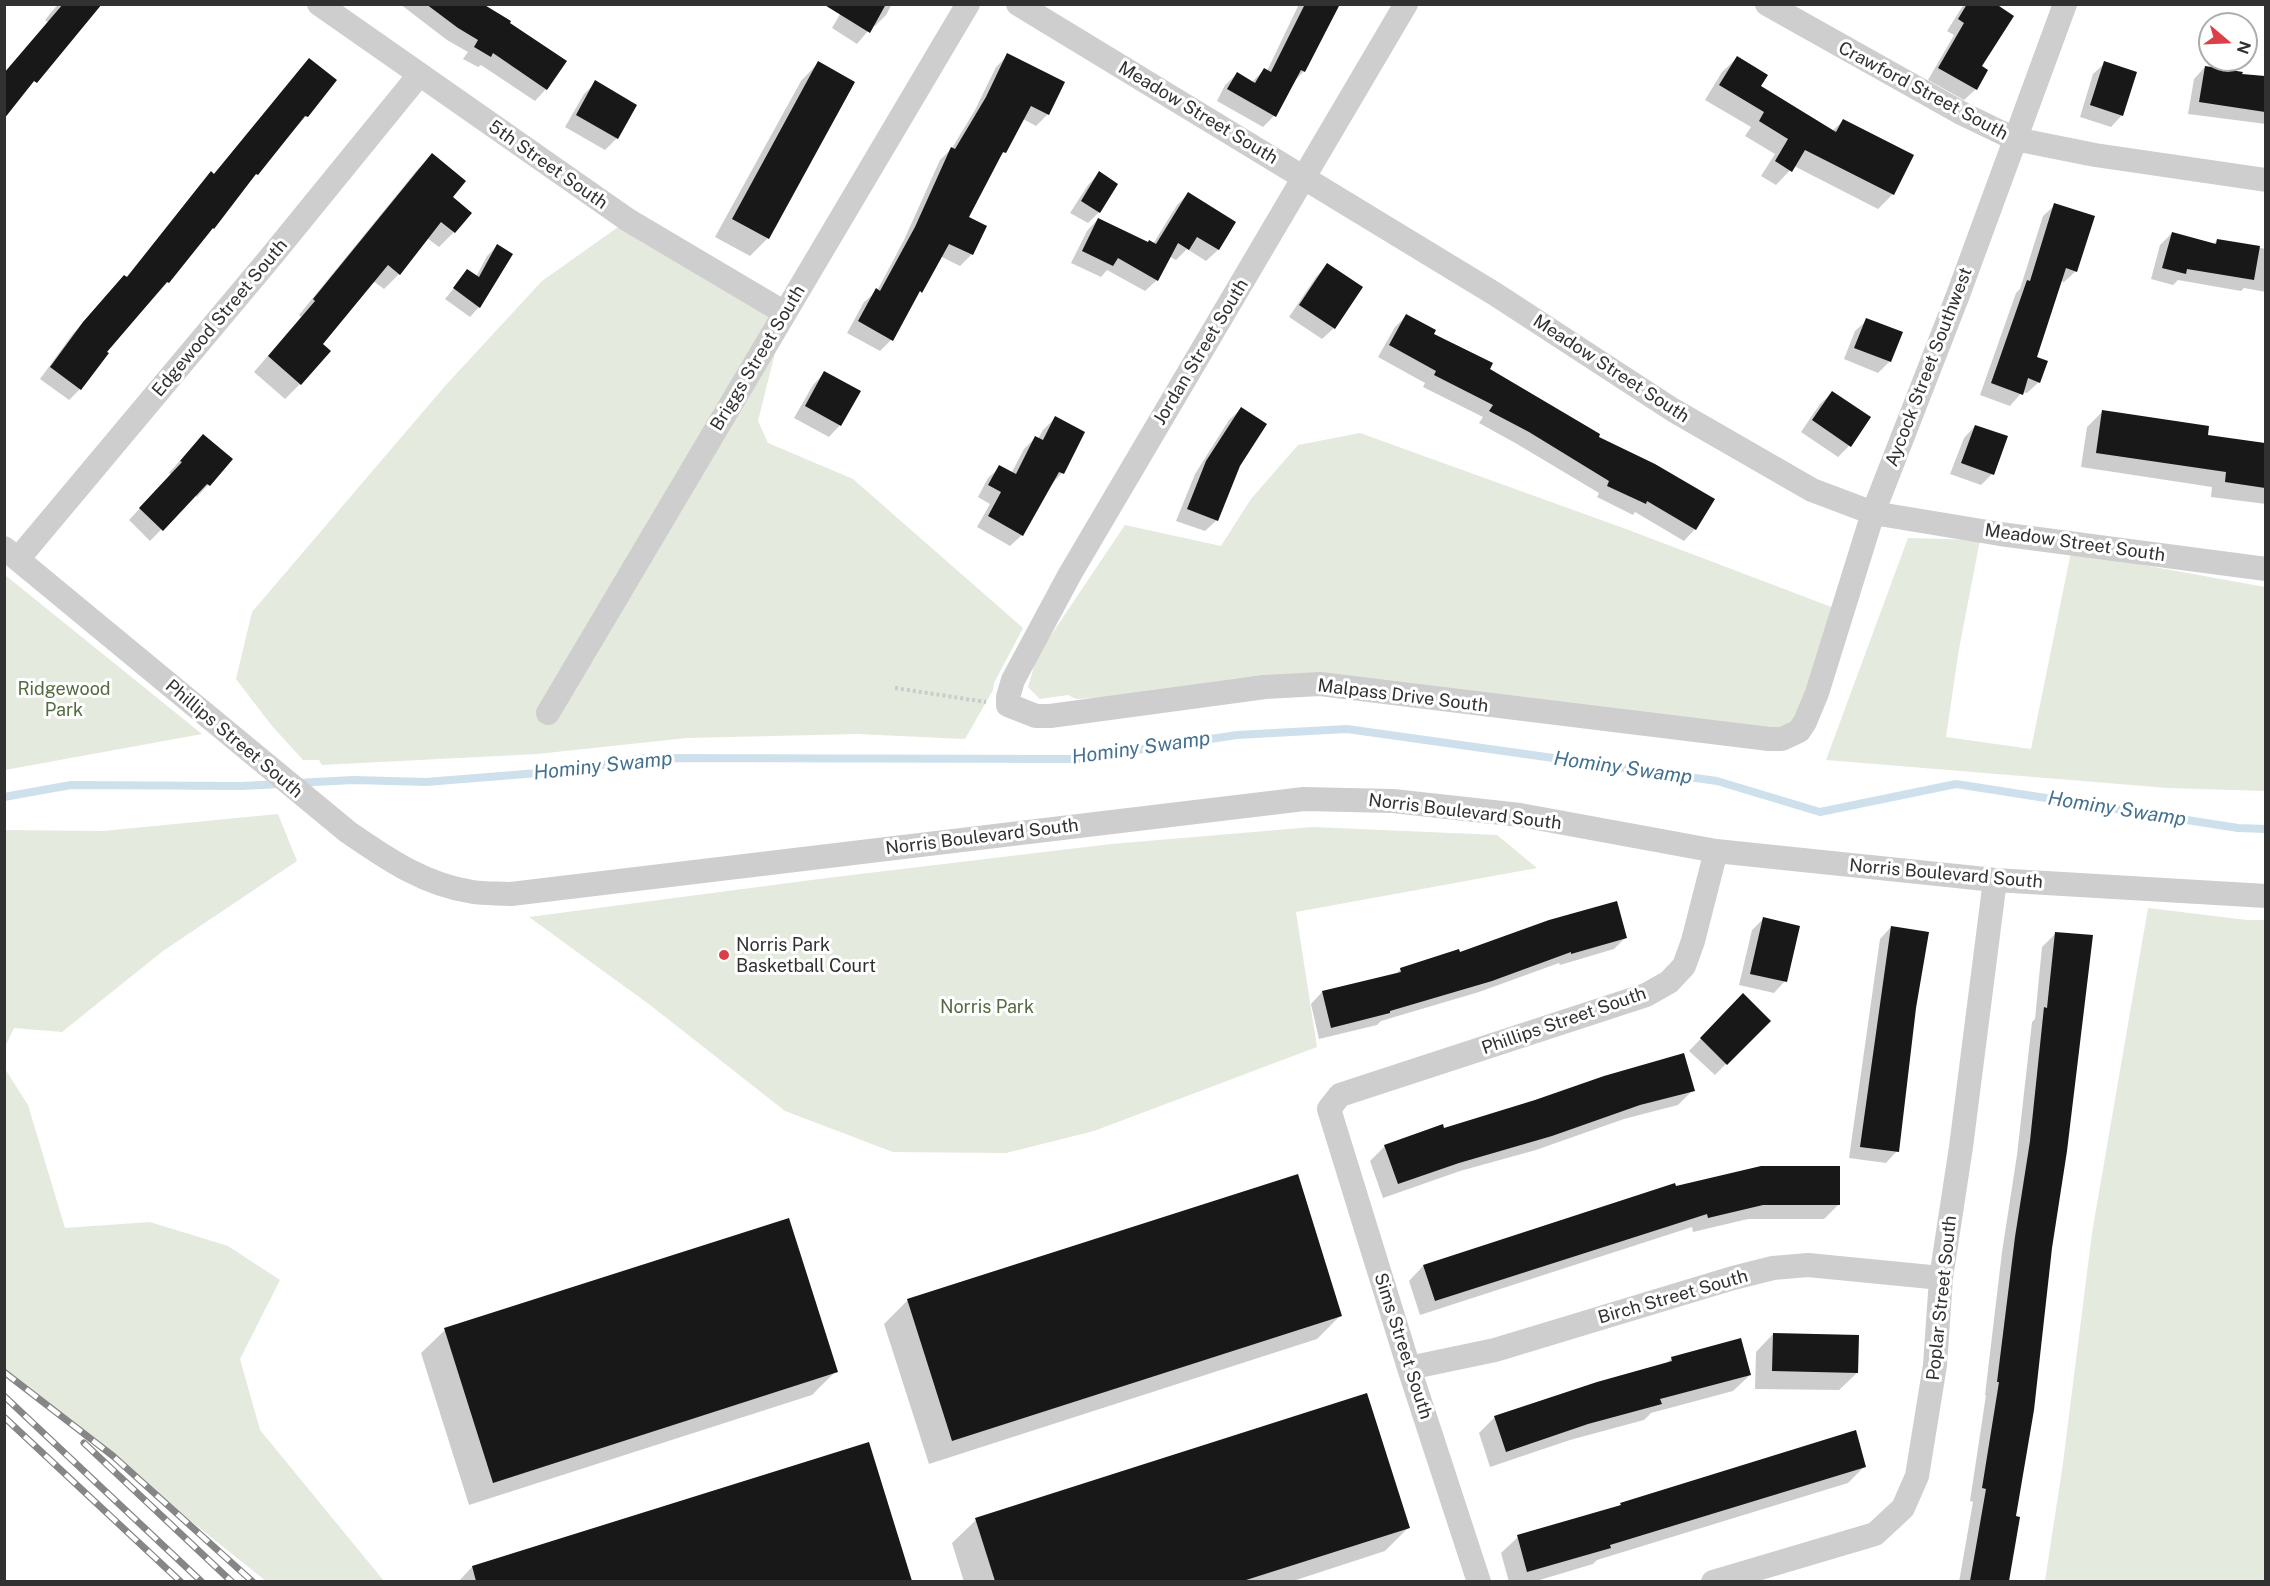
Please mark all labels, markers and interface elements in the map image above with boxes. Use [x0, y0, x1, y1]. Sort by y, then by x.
north arrow [2198, 12, 2258, 72]
street label: Crawford Street South [1834, 37, 2012, 145]
text: N [2233, 38, 2255, 56]
street label: Meadow Street South [1114, 57, 1282, 169]
street label: 5th Street South [484, 116, 612, 214]
street label: Edgewood Street South [148, 235, 292, 401]
street label: Aycock Street Southwest [1881, 264, 1977, 470]
street label: Jordan Street South [1149, 275, 1253, 429]
street label: Briggs Street South [706, 281, 810, 435]
street label: Meadow Street South [1529, 310, 1693, 428]
street label: Meadow Street South [1983, 520, 2167, 566]
street label: Phillips Street South [161, 675, 307, 803]
street label: Malpass Drive South [1316, 675, 1490, 717]
park label: Ridgewood Park [17, 678, 111, 720]
water label: Hominy Swamp [1070, 726, 1212, 770]
water label: Hominy Swamp [1552, 746, 1694, 790]
water label: Hominy Swamp [532, 747, 674, 785]
water label: Hominy Swamp [2046, 786, 2188, 832]
street label: Norris Boulevard South [1367, 789, 1563, 835]
street label: Norris Boulevard South [884, 814, 1080, 860]
street label: Norris Boulevard South [1848, 855, 2044, 893]
place label: Norris Park Basketball Court [736, 934, 876, 976]
marker: Norris Park Basketball Court [717, 948, 731, 962]
street label: Phillips Street South [1479, 983, 1649, 1059]
park label: Norris Park [940, 996, 1034, 1018]
street label: Poplar Street South [1923, 1214, 1961, 1382]
street label: Birch Street South [1596, 1265, 1750, 1329]
street label: Sims Street South [1369, 1270, 1437, 1422]

